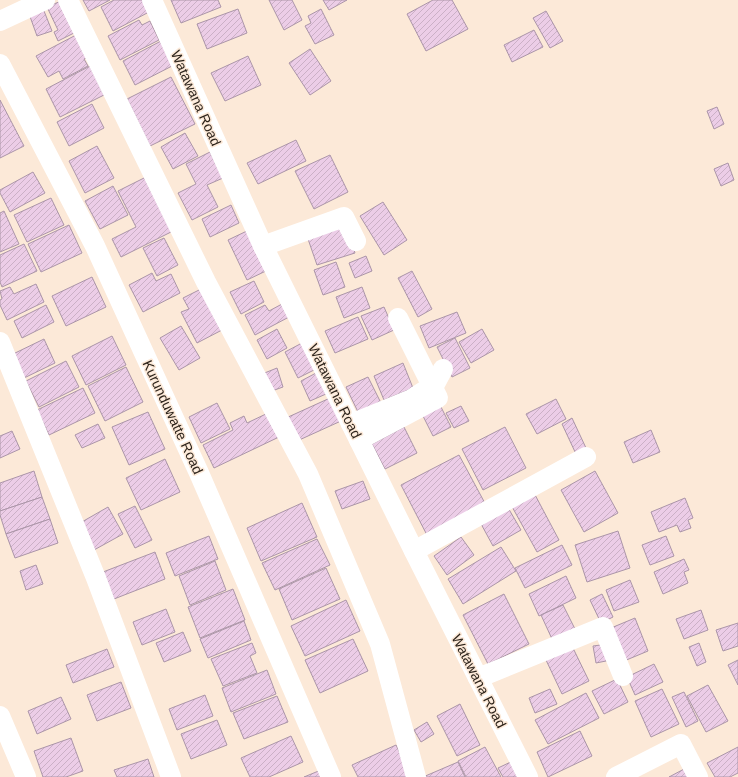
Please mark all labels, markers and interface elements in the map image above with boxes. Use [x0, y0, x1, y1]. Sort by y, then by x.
street label: Watawana Road [168, 48, 224, 148]
street label: Watawana Road [305, 341, 365, 441]
street label: Kurunduwatte Road [140, 358, 206, 476]
street label: Watawana Road [448, 631, 510, 731]

